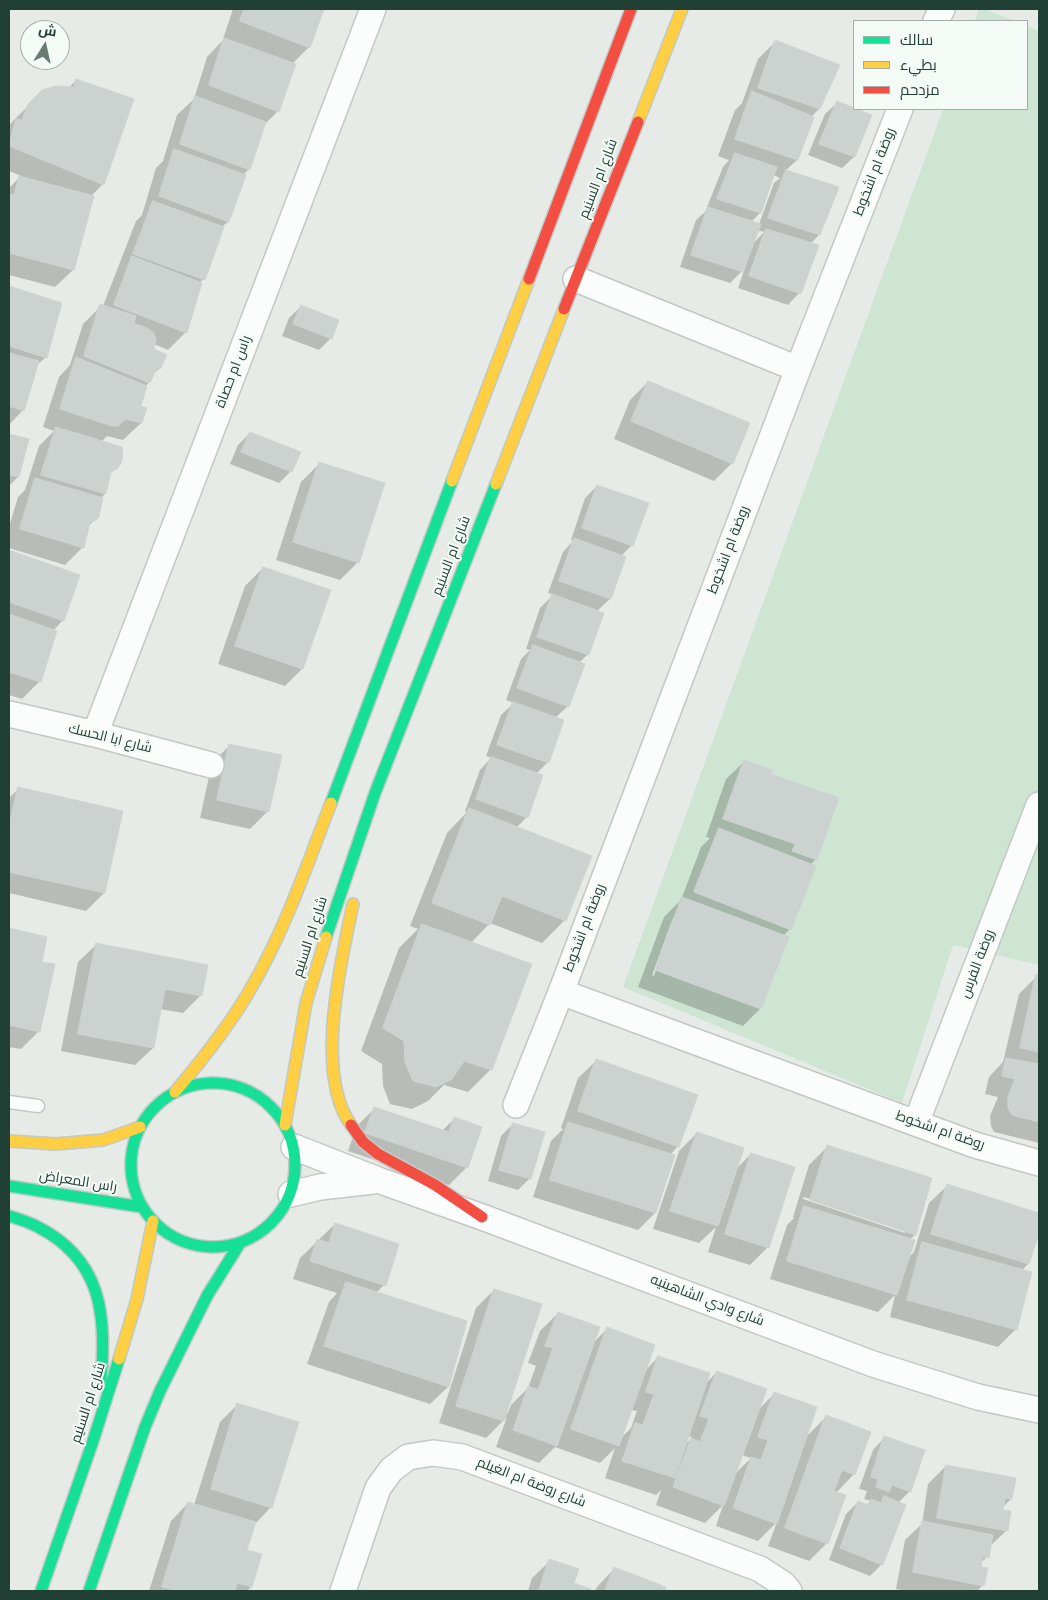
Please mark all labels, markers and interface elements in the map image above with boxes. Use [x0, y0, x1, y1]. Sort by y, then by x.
north arrow [20, 20, 70, 70]
text: ش [37, 20, 58, 42]
legend [853, 20, 1028, 110]
text: سالك [900, 30, 933, 50]
text: بطيء [900, 55, 937, 75]
text: مزدحم [900, 80, 940, 100]
street label: روضة ام اشخوط [850, 125, 900, 219]
street label: شارع ام السنيم [576, 137, 622, 221]
street label: راس ام حصاة [213, 333, 255, 411]
street label: روضة ام اشخوط [704, 503, 754, 597]
street label: شارع ام السنيم [429, 514, 475, 598]
street label: شارع ابا الحسك [66, 721, 154, 757]
street label: روضة ام اشخوط [560, 881, 610, 975]
street label: شارع ام السنيم [290, 894, 332, 980]
street label: روضة الفرس [957, 927, 999, 1001]
street label: روضة ام اشخوط [893, 1108, 987, 1154]
street label: راس المعراض [38, 1168, 118, 1196]
street label: شارع وادي الشاهينيه [648, 1272, 766, 1330]
street label: شارع ام السنيم [68, 1360, 110, 1446]
street label: شارع روضة ام الغيلم [474, 1454, 588, 1512]

